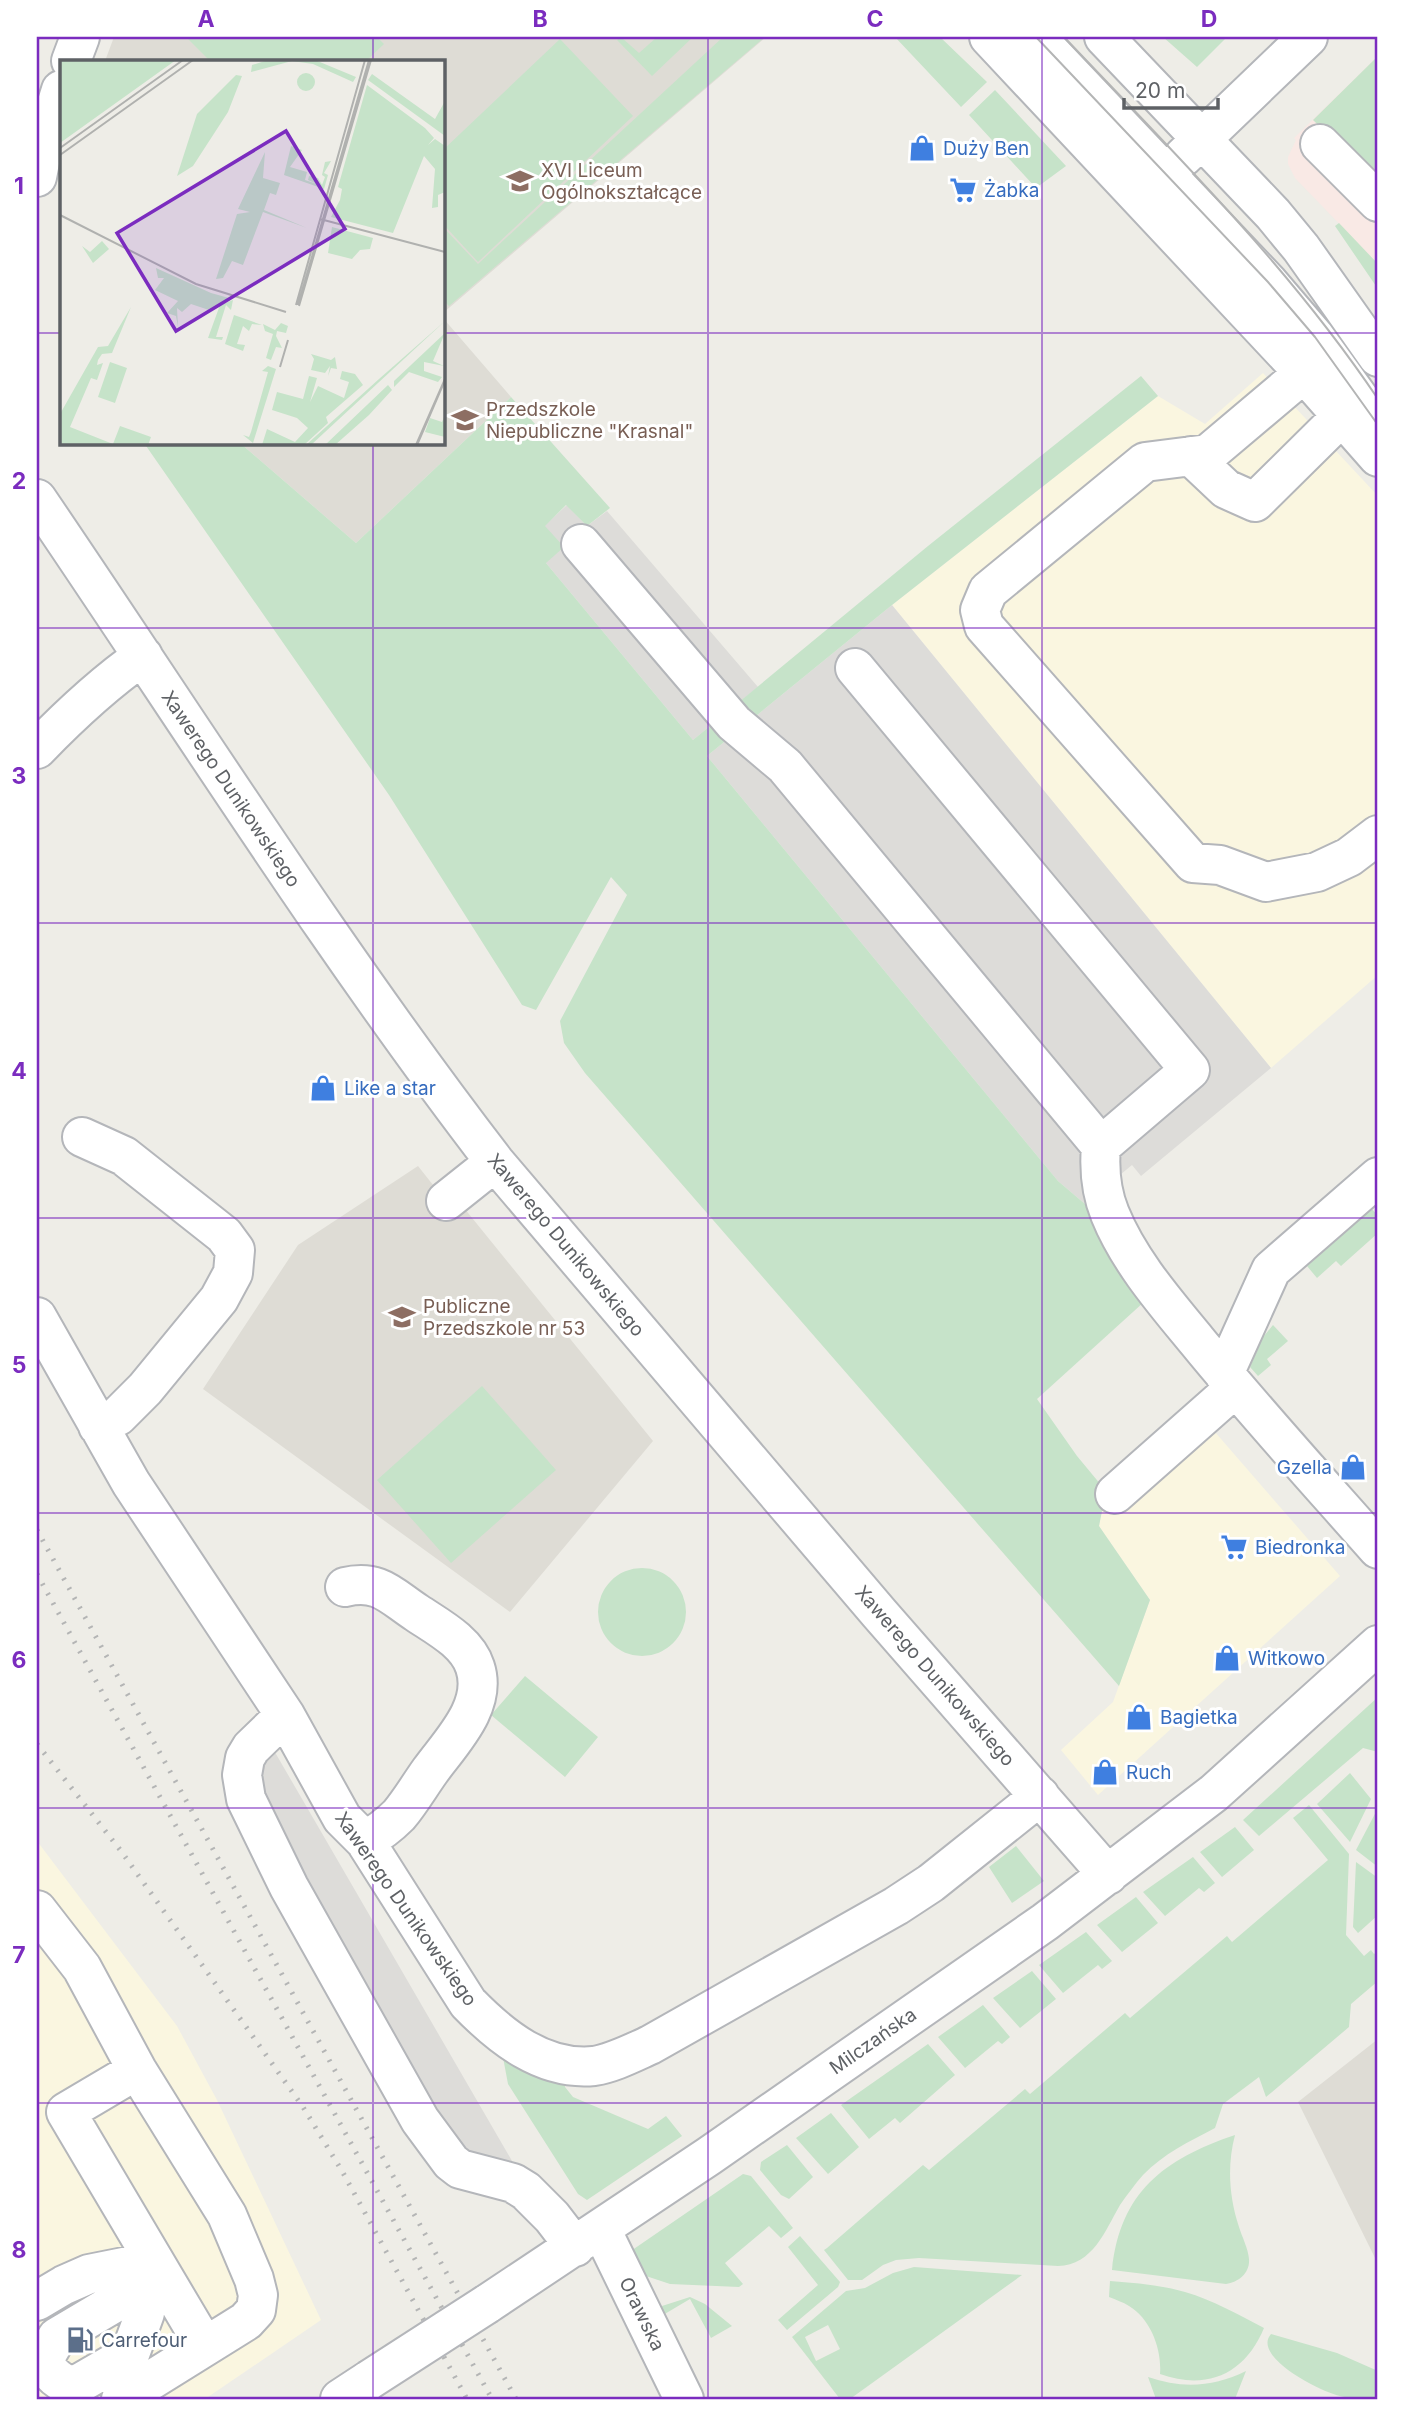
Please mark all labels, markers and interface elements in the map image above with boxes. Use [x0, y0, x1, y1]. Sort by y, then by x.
text: A [197, 5, 215, 33]
text: B [532, 5, 548, 33]
text: C [866, 5, 884, 33]
text: D [1201, 5, 1217, 33]
inset map [60, 60, 444, 444]
scale bar [1124, 66, 1219, 110]
text: 20 m [1135, 78, 1185, 103]
shop icon: Duży Ben [907, 133, 937, 163]
place label: Duży Ben [943, 137, 1029, 160]
place label: XVI Liceum Ogólnokształcące [541, 159, 702, 204]
school or university icon: XVI Liceum Ogólnokształcące [505, 166, 535, 196]
text: 1 [14, 172, 24, 200]
supermarket icon: Żabka [948, 175, 978, 205]
place label: Żabka [984, 179, 1039, 202]
place label: Przedszkole Niepubliczne "Krasnal" [486, 398, 693, 443]
school or university icon: Przedszkole Niepubliczne "Krasnal" [450, 405, 480, 435]
text: 2 [12, 467, 26, 495]
street label: Xawerego Dunikowskiego [157, 687, 305, 891]
text: 3 [12, 762, 26, 790]
text: 4 [11, 1057, 27, 1085]
shop icon: Like a star [308, 1073, 338, 1103]
place label: Like a star [344, 1077, 436, 1100]
street label: Xawerego Dunikowskiego [483, 1149, 649, 1341]
place label: Publiczne Przedszkole nr 53 [423, 1295, 585, 1340]
school or university icon: Publiczne Przedszkole nr 53 [387, 1302, 417, 1332]
text: 5 [12, 1351, 26, 1379]
shop icon: Gzella [1338, 1452, 1368, 1482]
place label: Gzella [1277, 1456, 1332, 1479]
supermarket icon: Biedronka [1219, 1532, 1249, 1562]
place label: Biedronka [1255, 1536, 1345, 1559]
street label: Xawerego Dunikowskiego [850, 1581, 1020, 1771]
shop icon: Witkowo [1212, 1643, 1242, 1673]
text: 6 [12, 1646, 26, 1674]
place label: Witkowo [1248, 1647, 1325, 1670]
shop icon: Bagietka [1124, 1702, 1154, 1732]
place label: Bagietka [1160, 1706, 1238, 1729]
shop icon: Ruch [1090, 1757, 1120, 1787]
place label: Ruch [1126, 1761, 1172, 1784]
street label: Xawerego Dunikowskiego [330, 1808, 482, 2010]
text: 7 [12, 1941, 26, 1969]
street label: Milczańska [825, 2003, 921, 2079]
text: 8 [12, 2236, 26, 2264]
street label: Orawska [614, 2273, 670, 2355]
fuel station icon: Carrefour [65, 2325, 95, 2355]
place label: Carrefour [101, 2329, 187, 2352]

